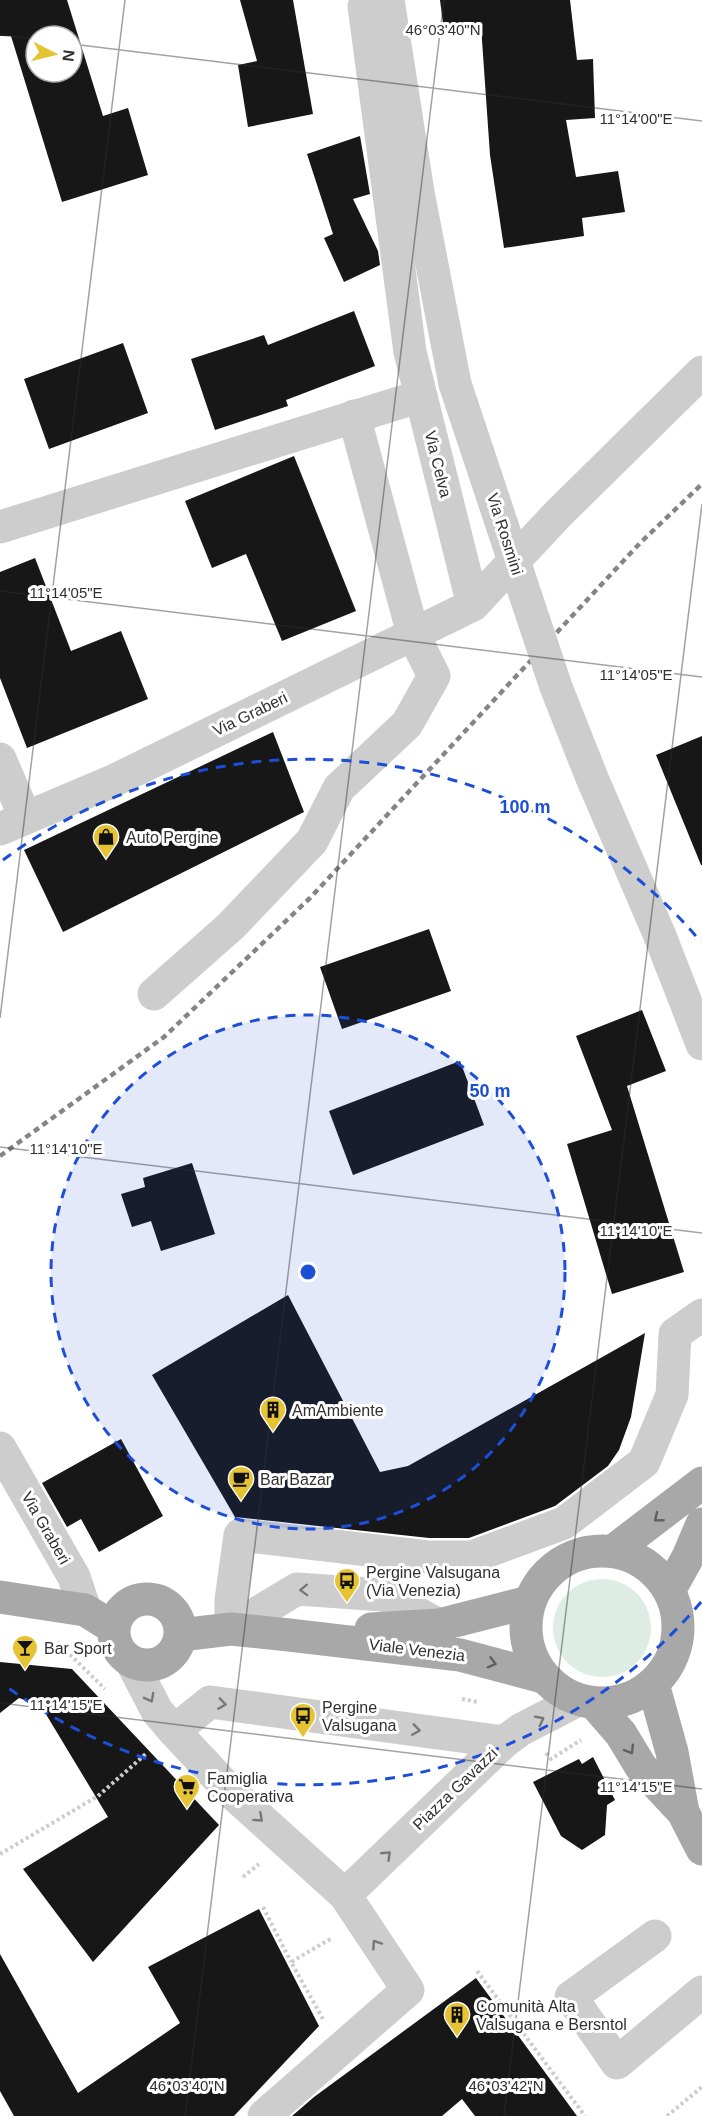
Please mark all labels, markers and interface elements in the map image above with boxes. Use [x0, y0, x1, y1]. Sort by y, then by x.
text: 46°03'40"N [405, 21, 481, 38]
north arrow [24, 24, 84, 84]
text: N [59, 49, 78, 63]
text: 11°14'00"E [599, 110, 673, 127]
street label: Via Celva [422, 429, 455, 499]
street label: Via Rosmini [484, 491, 526, 577]
text: 11°14'05"E [29, 584, 103, 601]
text: 11°14'05"E [599, 666, 673, 683]
street label: Via Graberi [210, 689, 290, 739]
text: 100 m [499, 797, 551, 817]
shop icon: Auto Pergine [91, 822, 121, 860]
place label: Auto Pergine [126, 829, 219, 846]
text: 50 m [469, 1081, 511, 1101]
text: 11°14'10"E [29, 1140, 103, 1157]
text: 11°14'10"E [599, 1222, 673, 1239]
centre of rings [298, 1262, 318, 1282]
building icon: AmAmbiente [258, 1395, 288, 1433]
place label: AmAmbiente [292, 1402, 384, 1419]
cafe icon: Bar Bazar [226, 1464, 256, 1502]
place label: Bar Bazar [260, 1471, 332, 1488]
street label: Via Graberi [18, 1489, 74, 1567]
one-way arrow [654, 1511, 665, 1522]
place label: Pergine Valsugana (Via Venezia) [366, 1564, 500, 1599]
bus stop icon: Pergine Valsugana (Via Venezia) [332, 1566, 362, 1604]
one-way arrow [299, 1584, 308, 1596]
bar icon: Bar Sport [10, 1633, 40, 1671]
street label: Viale Venezia [368, 1636, 466, 1664]
place label: Bar Sport [44, 1640, 112, 1657]
one-way arrow [487, 1655, 497, 1668]
one-way arrow [143, 1692, 154, 1702]
text: 11°14'15"E [29, 1696, 103, 1713]
one-way arrow [218, 1697, 227, 1710]
place label: Pergine Valsugana [322, 1699, 397, 1734]
bus stop icon: Pergine Valsugana [288, 1701, 318, 1739]
one-way arrow [534, 1716, 545, 1727]
one-way arrow [411, 1724, 420, 1736]
one-way arrow [623, 1744, 635, 1754]
street label: Piazza Gavazzi [409, 1745, 501, 1833]
place label: Famiglia Cooperativa [207, 1770, 293, 1805]
supermarket icon: Famiglia Cooperativa [172, 1772, 202, 1810]
text: 11°14'15"E [599, 1778, 673, 1795]
one-way arrow [253, 1811, 263, 1822]
one-way arrow [380, 1851, 391, 1862]
one-way arrow [372, 1939, 383, 1950]
place label: Comunità Alta Valsugana e Bersntol [476, 1998, 627, 2033]
building icon: Comunità Alta Valsugana e Bersntol [442, 2000, 472, 2038]
text: 46°03'40"N [149, 2077, 225, 2094]
text: 46°03'42"N [468, 2077, 544, 2094]

